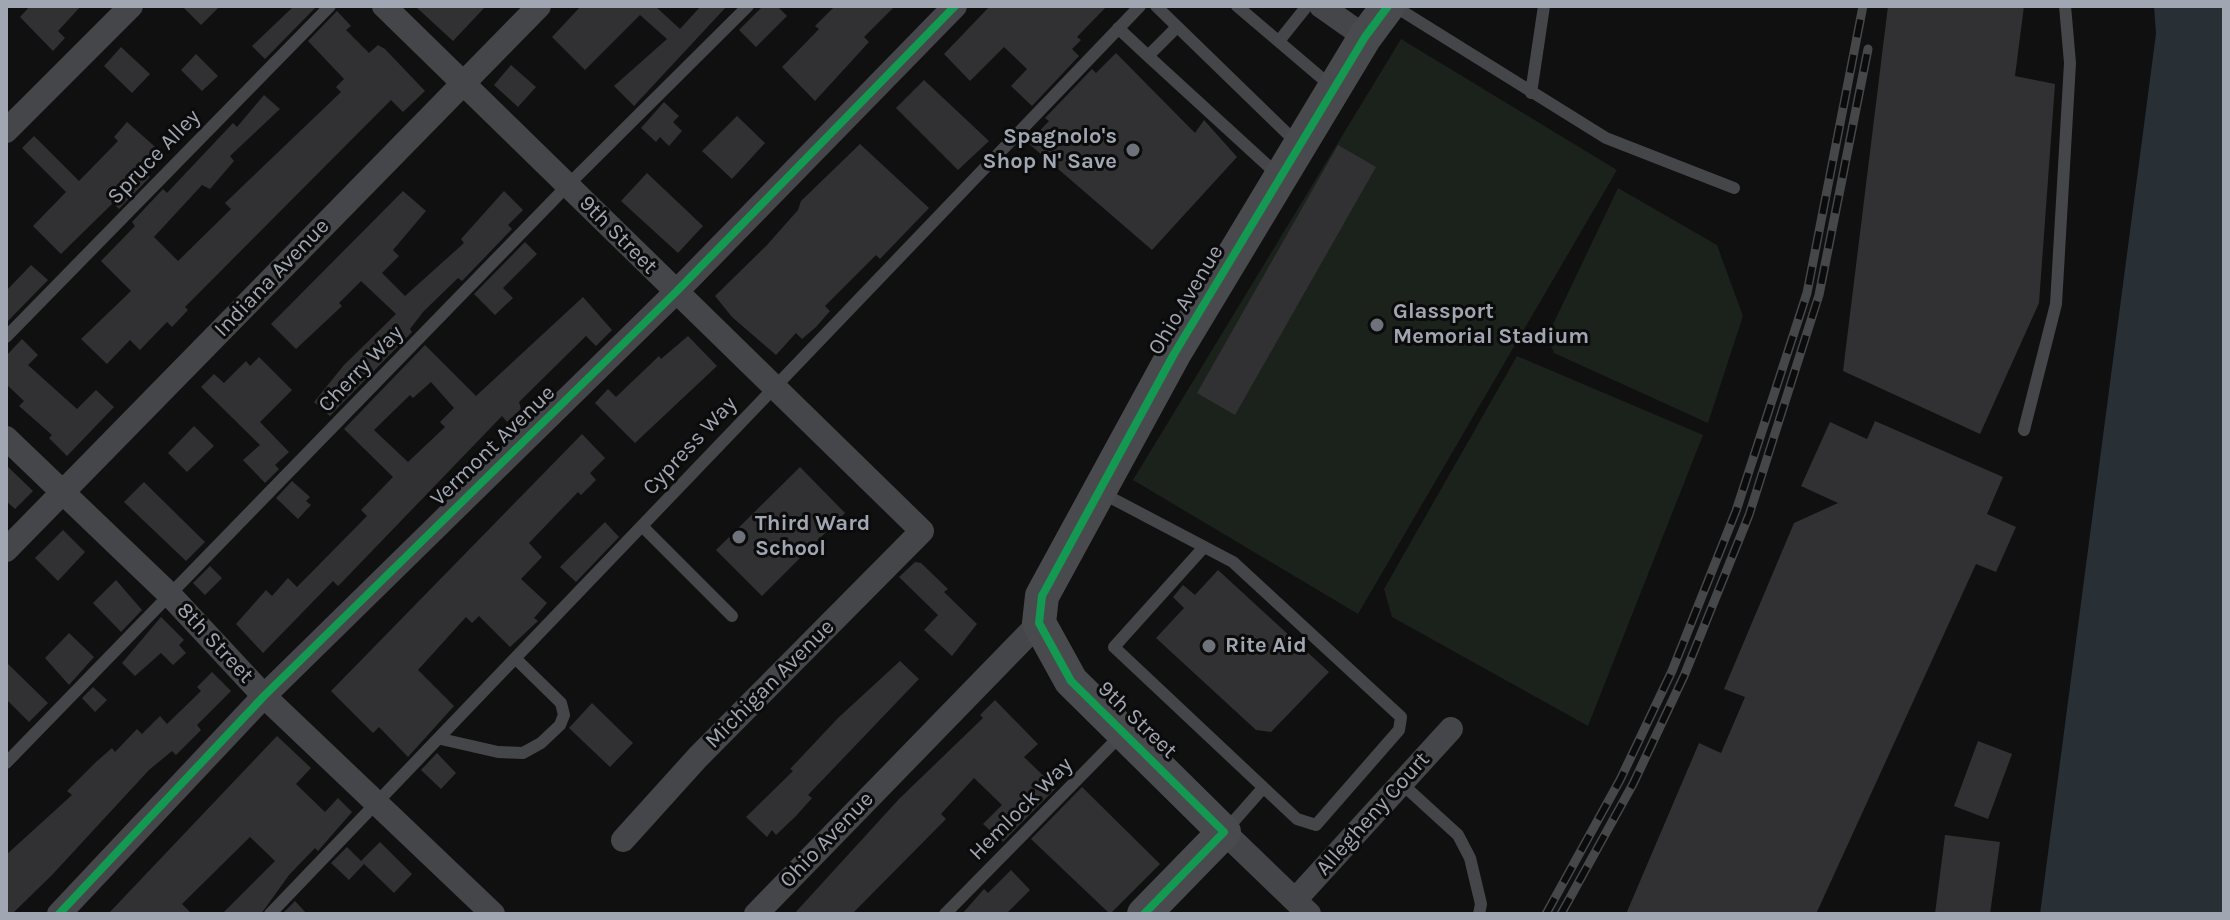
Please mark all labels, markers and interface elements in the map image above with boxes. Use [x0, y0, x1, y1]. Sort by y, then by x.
street label: Spruce Alley [102, 104, 206, 210]
place label: Spagnolo's Shop N' Save [983, 124, 1117, 176]
marker: Spagnolo's Shop N' Save [1124, 141, 1142, 159]
street label: 9th Street [573, 190, 663, 280]
street label: Indiana Avenue [209, 213, 335, 343]
street label: Ohio Avenue [1143, 240, 1229, 360]
place label: Glassport Memorial Stadium [1393, 299, 1589, 350]
marker: Glassport Memorial Stadium [1368, 316, 1386, 334]
street label: Cherry Way [313, 320, 409, 418]
street label: Vermont Avenue [425, 380, 561, 512]
street label: Cypress Way [638, 391, 742, 501]
place label: Third Ward School [755, 511, 870, 562]
marker: Third Ward School [730, 528, 748, 546]
street label: 8th Street [171, 597, 259, 689]
street label: Michigan Avenue [700, 614, 840, 754]
place label: Rite Aid [1225, 633, 1307, 659]
marker: Rite Aid [1200, 637, 1218, 655]
street label: 9th Street [1092, 676, 1182, 764]
street label: Allegheny Court [1311, 747, 1435, 881]
street label: Hemlock Way [964, 752, 1078, 866]
street label: Ohio Avenue [775, 786, 879, 894]

